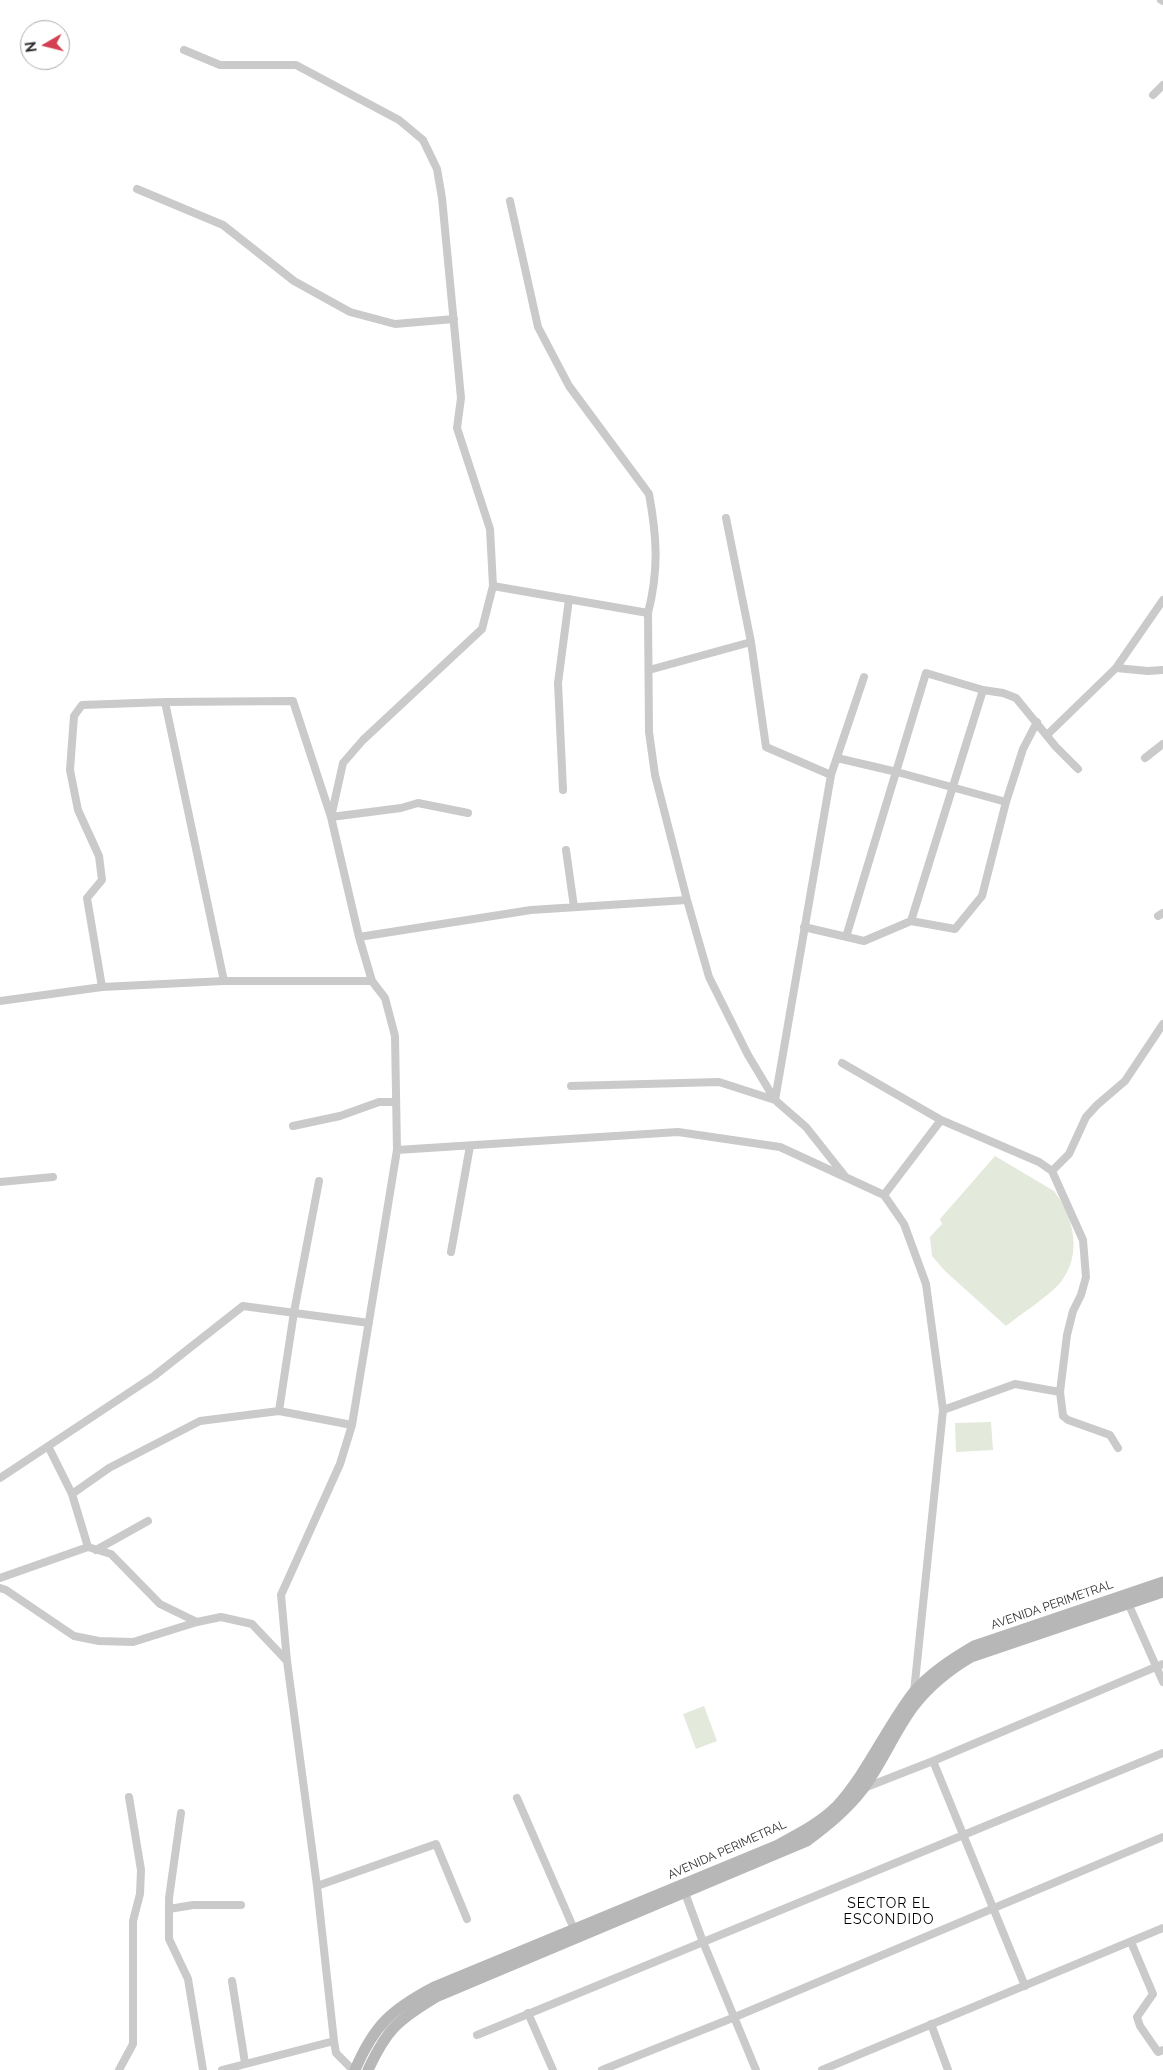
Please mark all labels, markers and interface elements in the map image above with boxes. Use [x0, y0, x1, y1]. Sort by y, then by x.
north arrow [20, 20, 70, 70]
text: N [22, 41, 40, 53]
street label: AVENIDA PERIMETRAL [989, 1577, 1115, 1633]
street label: AVENIDA PERIMETRAL [666, 1817, 788, 1883]
district label: SECTOR EL ESCONDIDO [842, 1896, 936, 1928]

